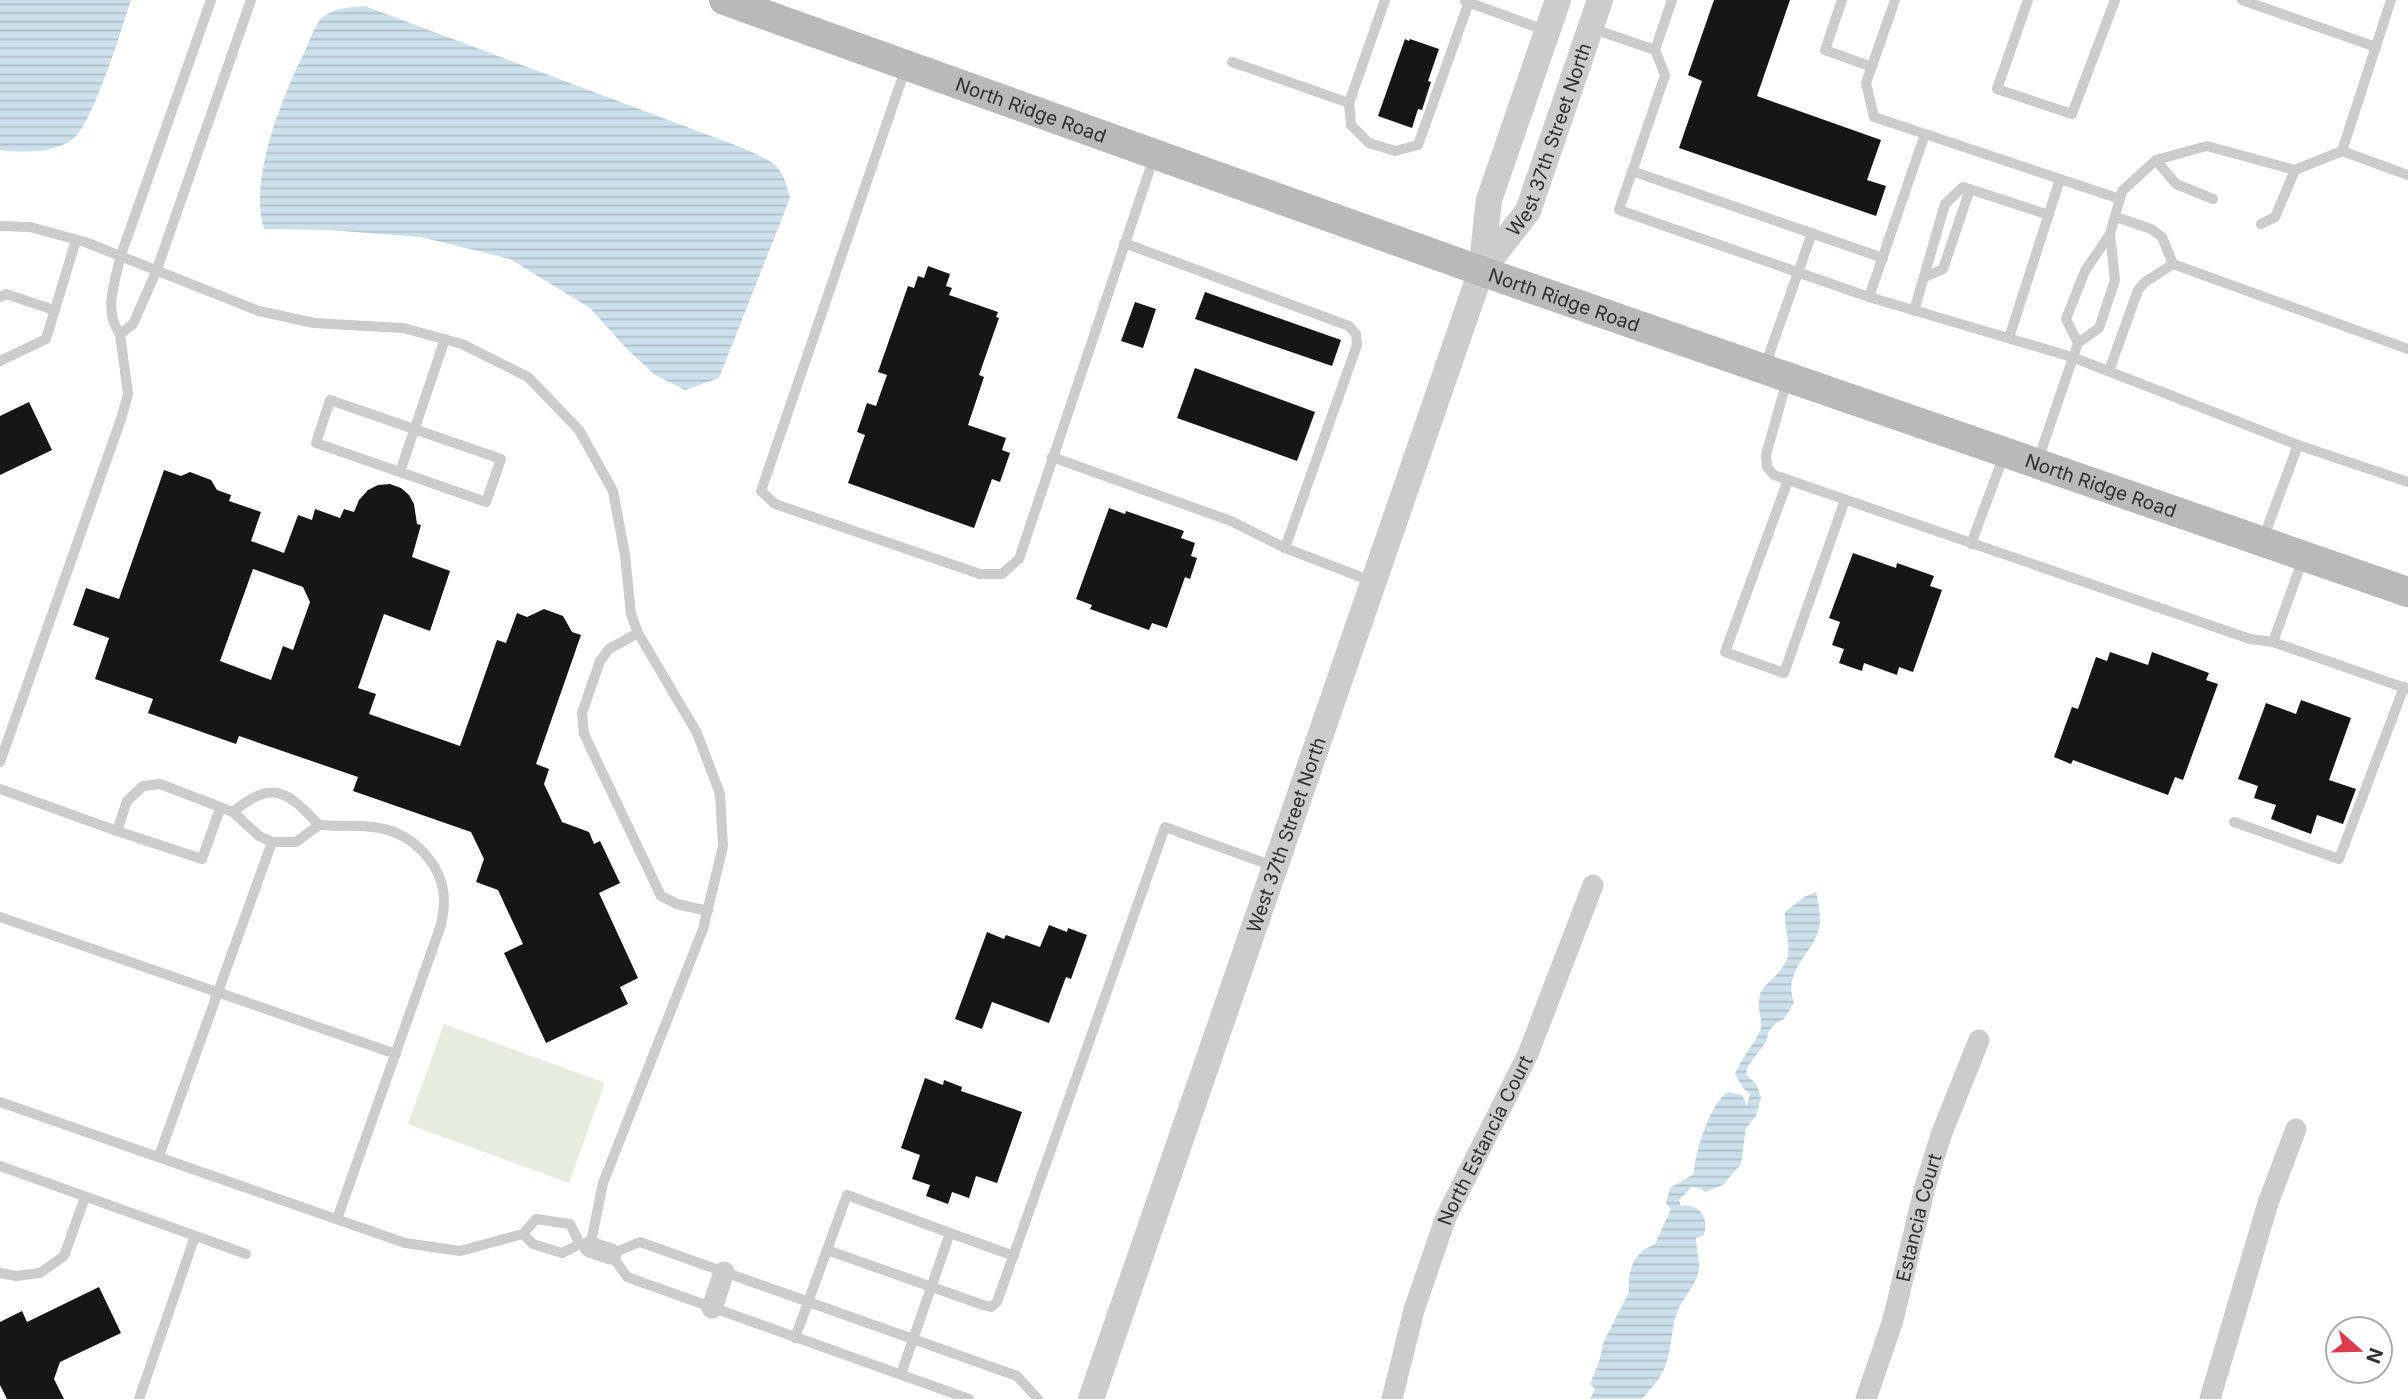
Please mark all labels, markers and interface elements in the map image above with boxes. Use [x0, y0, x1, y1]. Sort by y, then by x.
street label: West 37th Street North [1502, 40, 1596, 241]
street label: North Ridge Road [952, 73, 1109, 148]
street label: North Ridge Road [1485, 263, 1643, 337]
street label: North Ridge Road [2022, 449, 2179, 523]
street label: West 37th Street North [1242, 734, 1331, 936]
street label: North Estancia Court [1433, 1052, 1537, 1228]
street label: Estancia Court [1892, 1151, 1947, 1284]
north arrow [2324, 1315, 2394, 1385]
text: N [2361, 1345, 2388, 1366]

